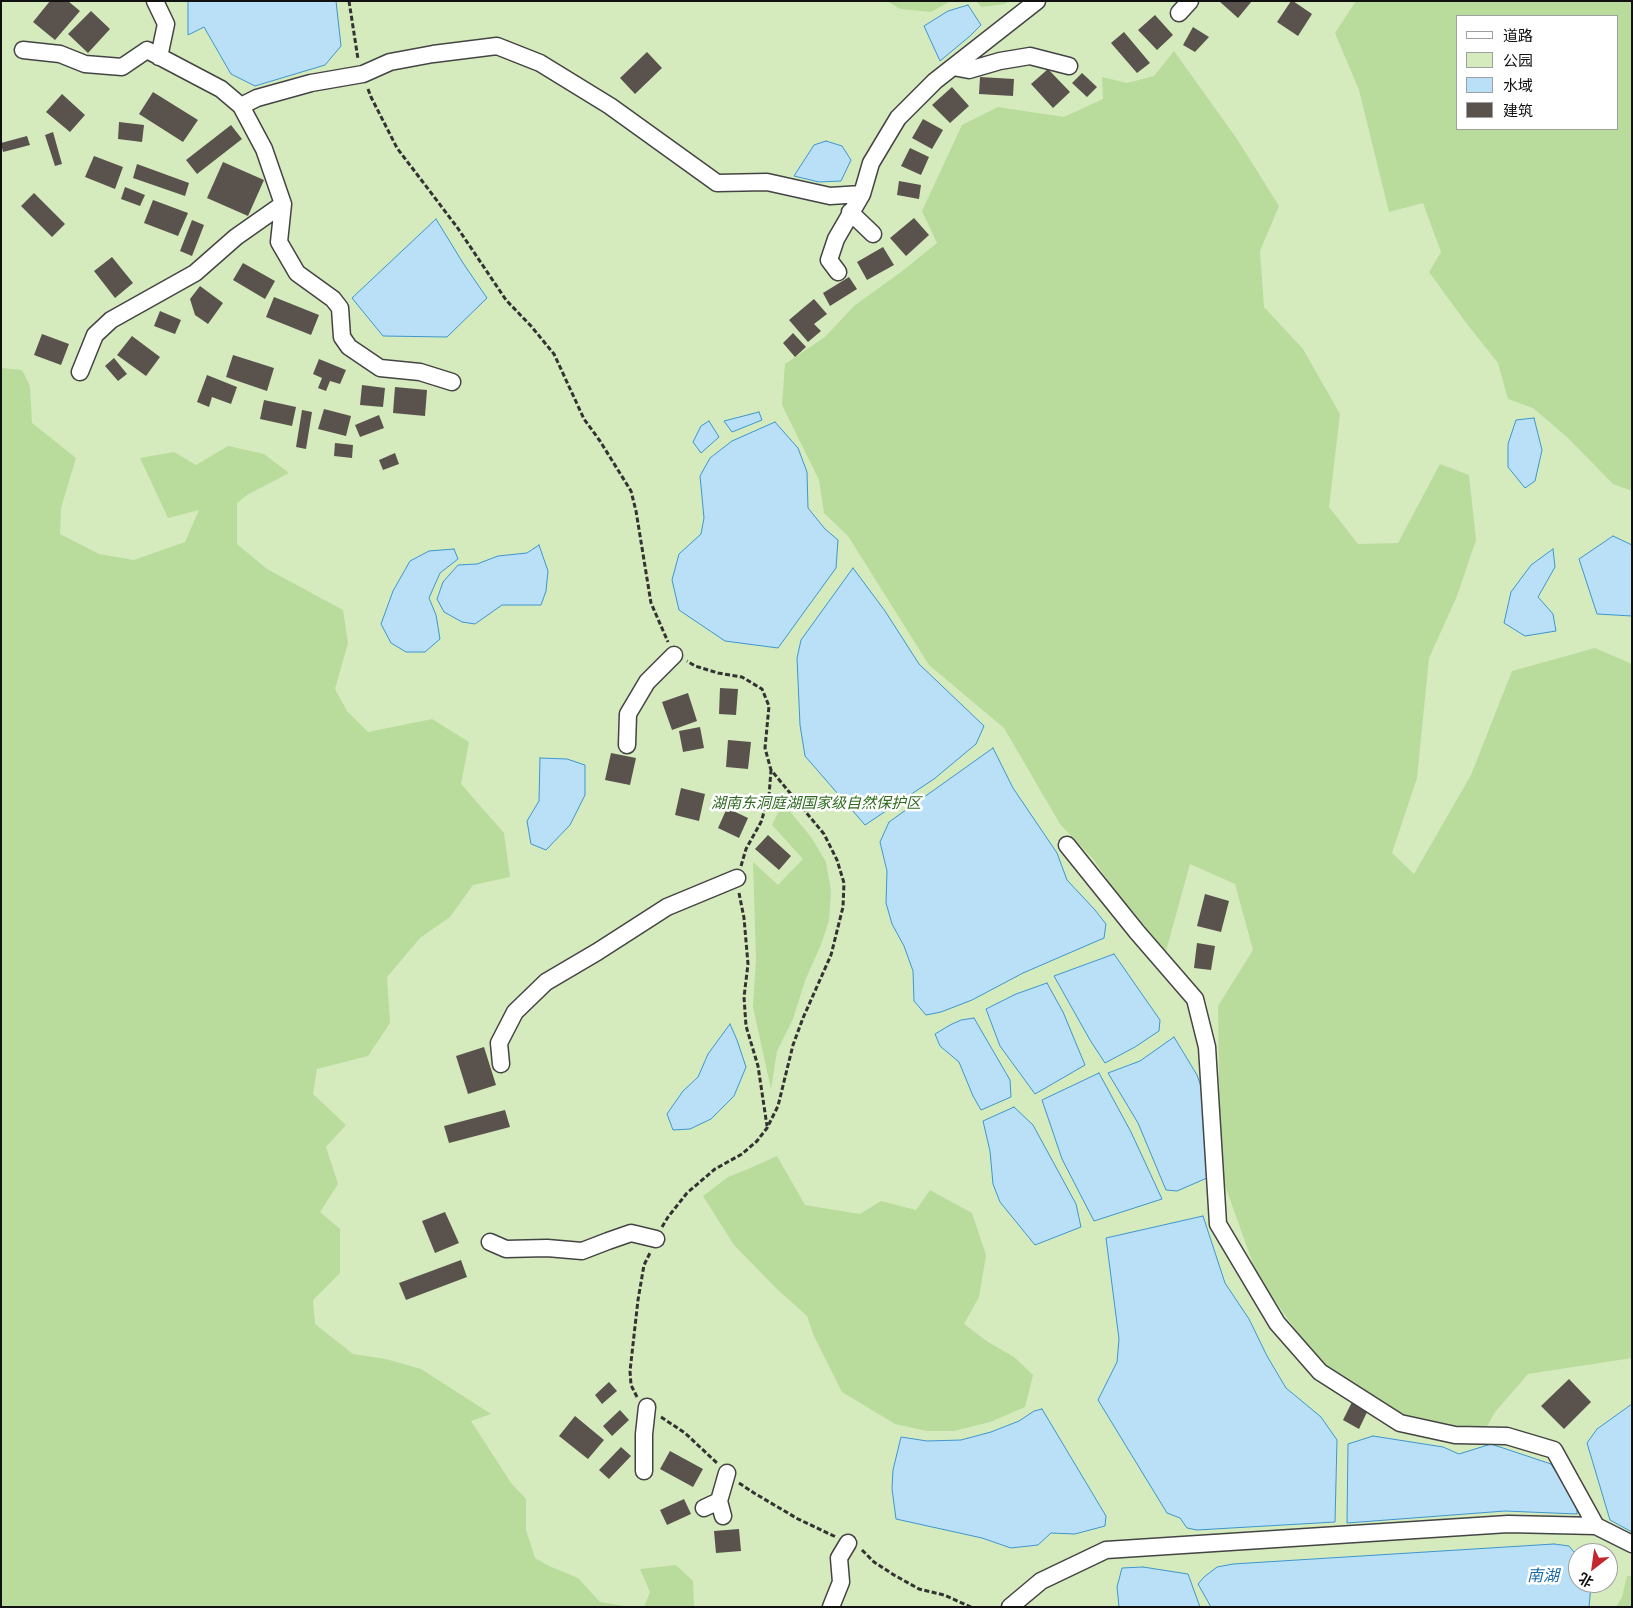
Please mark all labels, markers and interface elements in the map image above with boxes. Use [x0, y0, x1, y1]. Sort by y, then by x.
legend [1456, 15, 1618, 130]
text: 道路 [1503, 25, 1533, 45]
text: 公园 [1503, 50, 1533, 70]
text: 水域 [1503, 75, 1533, 95]
text: 建筑 [1503, 100, 1533, 120]
park label: 湖南东洞庭湖国家级自然保护区 [711, 795, 921, 813]
north arrow [1568, 1543, 1618, 1593]
water label: 南湖 [1527, 1566, 1559, 1586]
text: 北 [1575, 1569, 1597, 1592]

